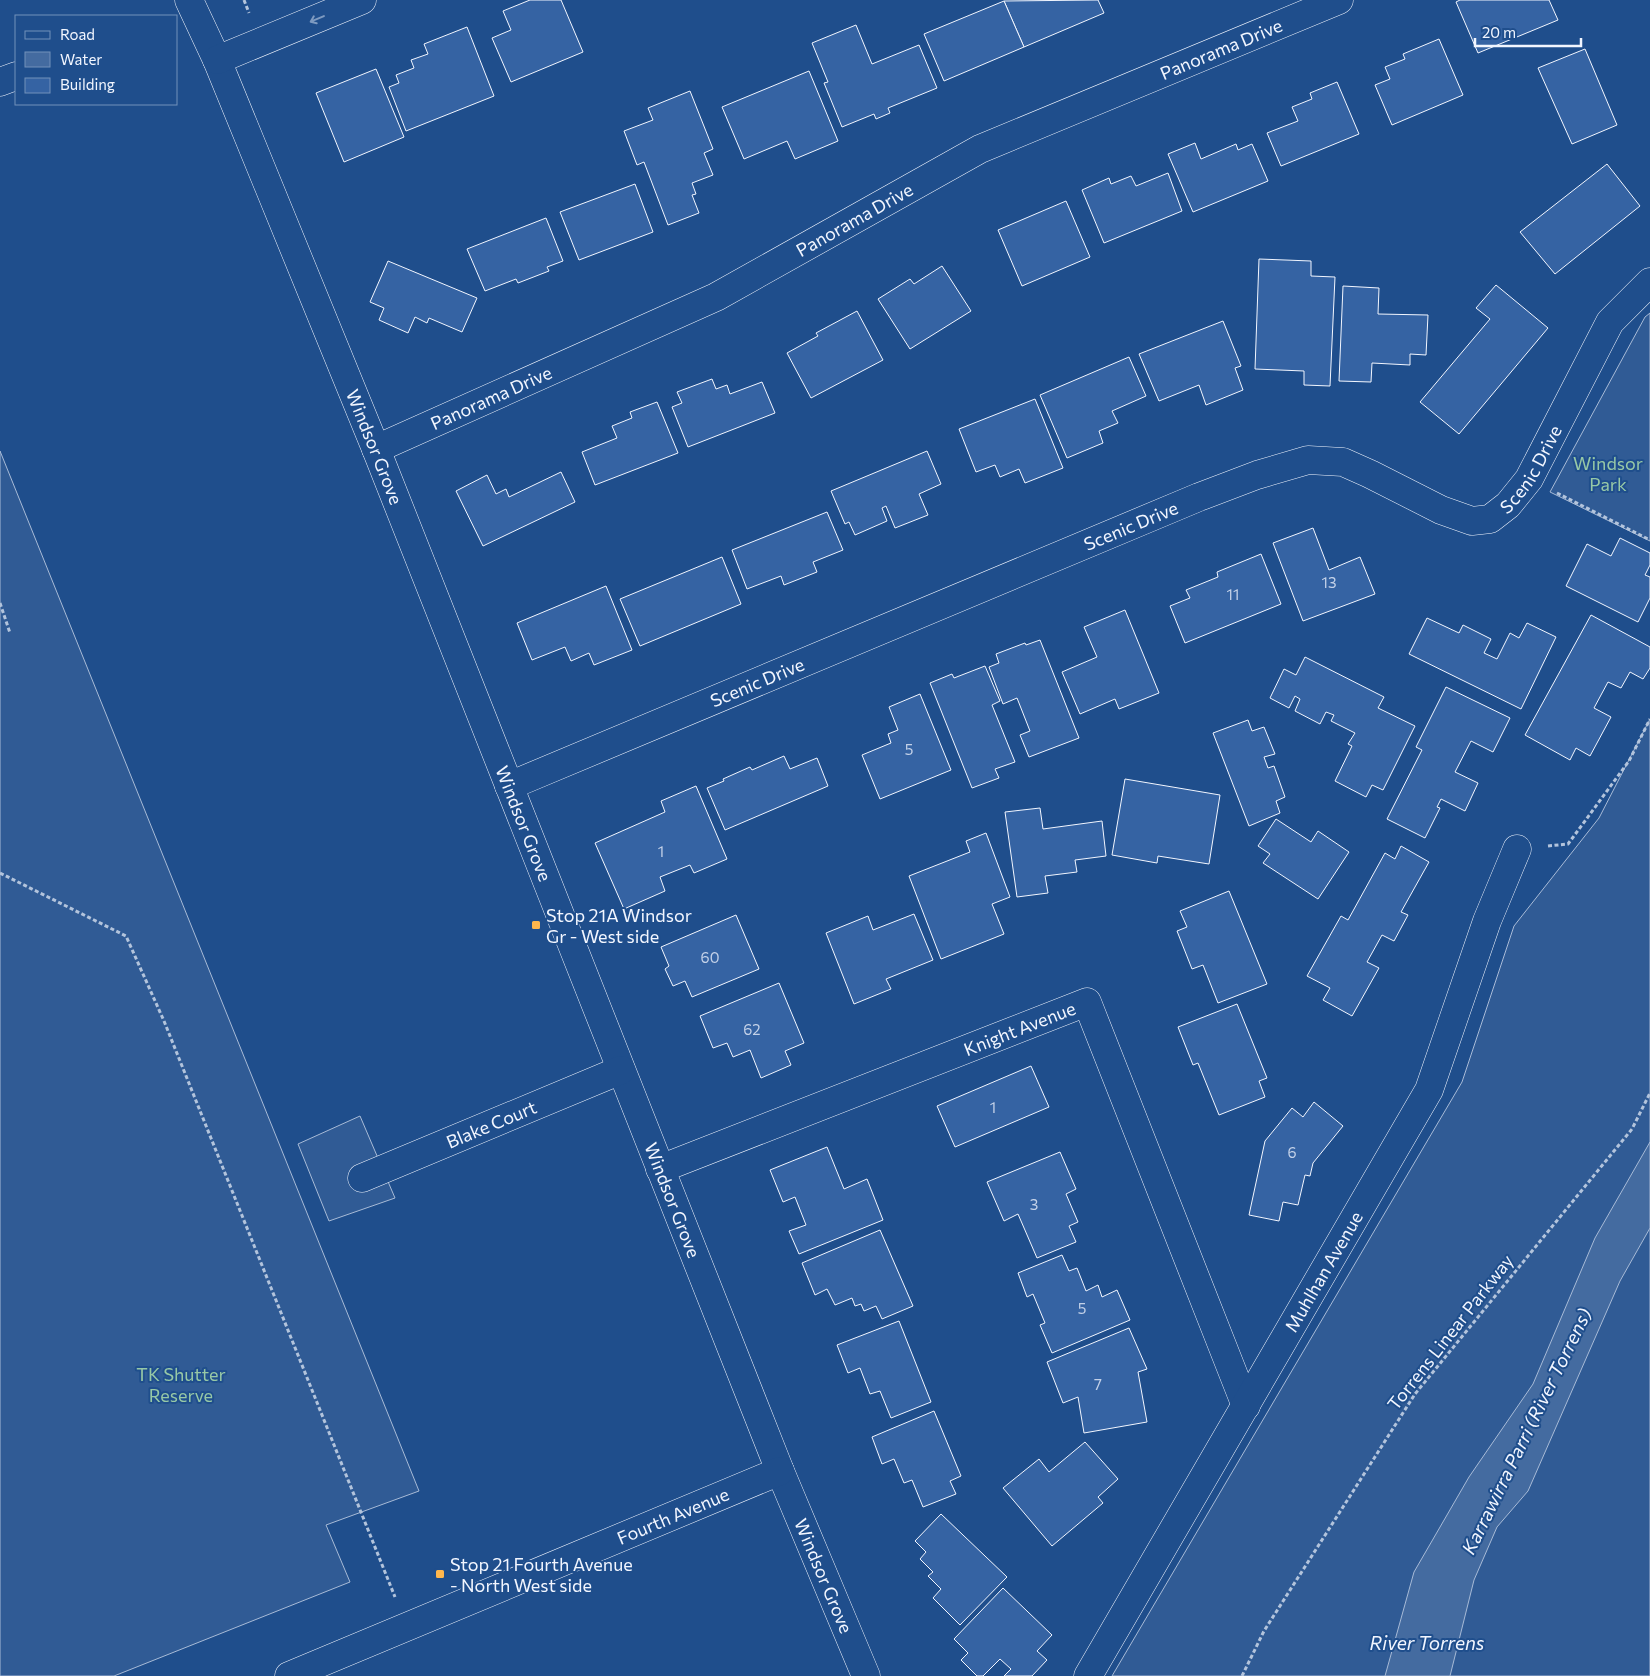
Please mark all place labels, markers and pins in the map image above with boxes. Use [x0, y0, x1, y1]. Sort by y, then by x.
place label: Stop 21A Windsor Gr - West side [546, 904, 692, 947]
marker: Stop 21A Windsor Gr - West side [530, 919, 542, 931]
place label: Stop 21 Fourth Avenue - North West side [450, 1553, 633, 1596]
marker: Stop 21 Fourth Avenue - North West side [434, 1568, 446, 1580]

